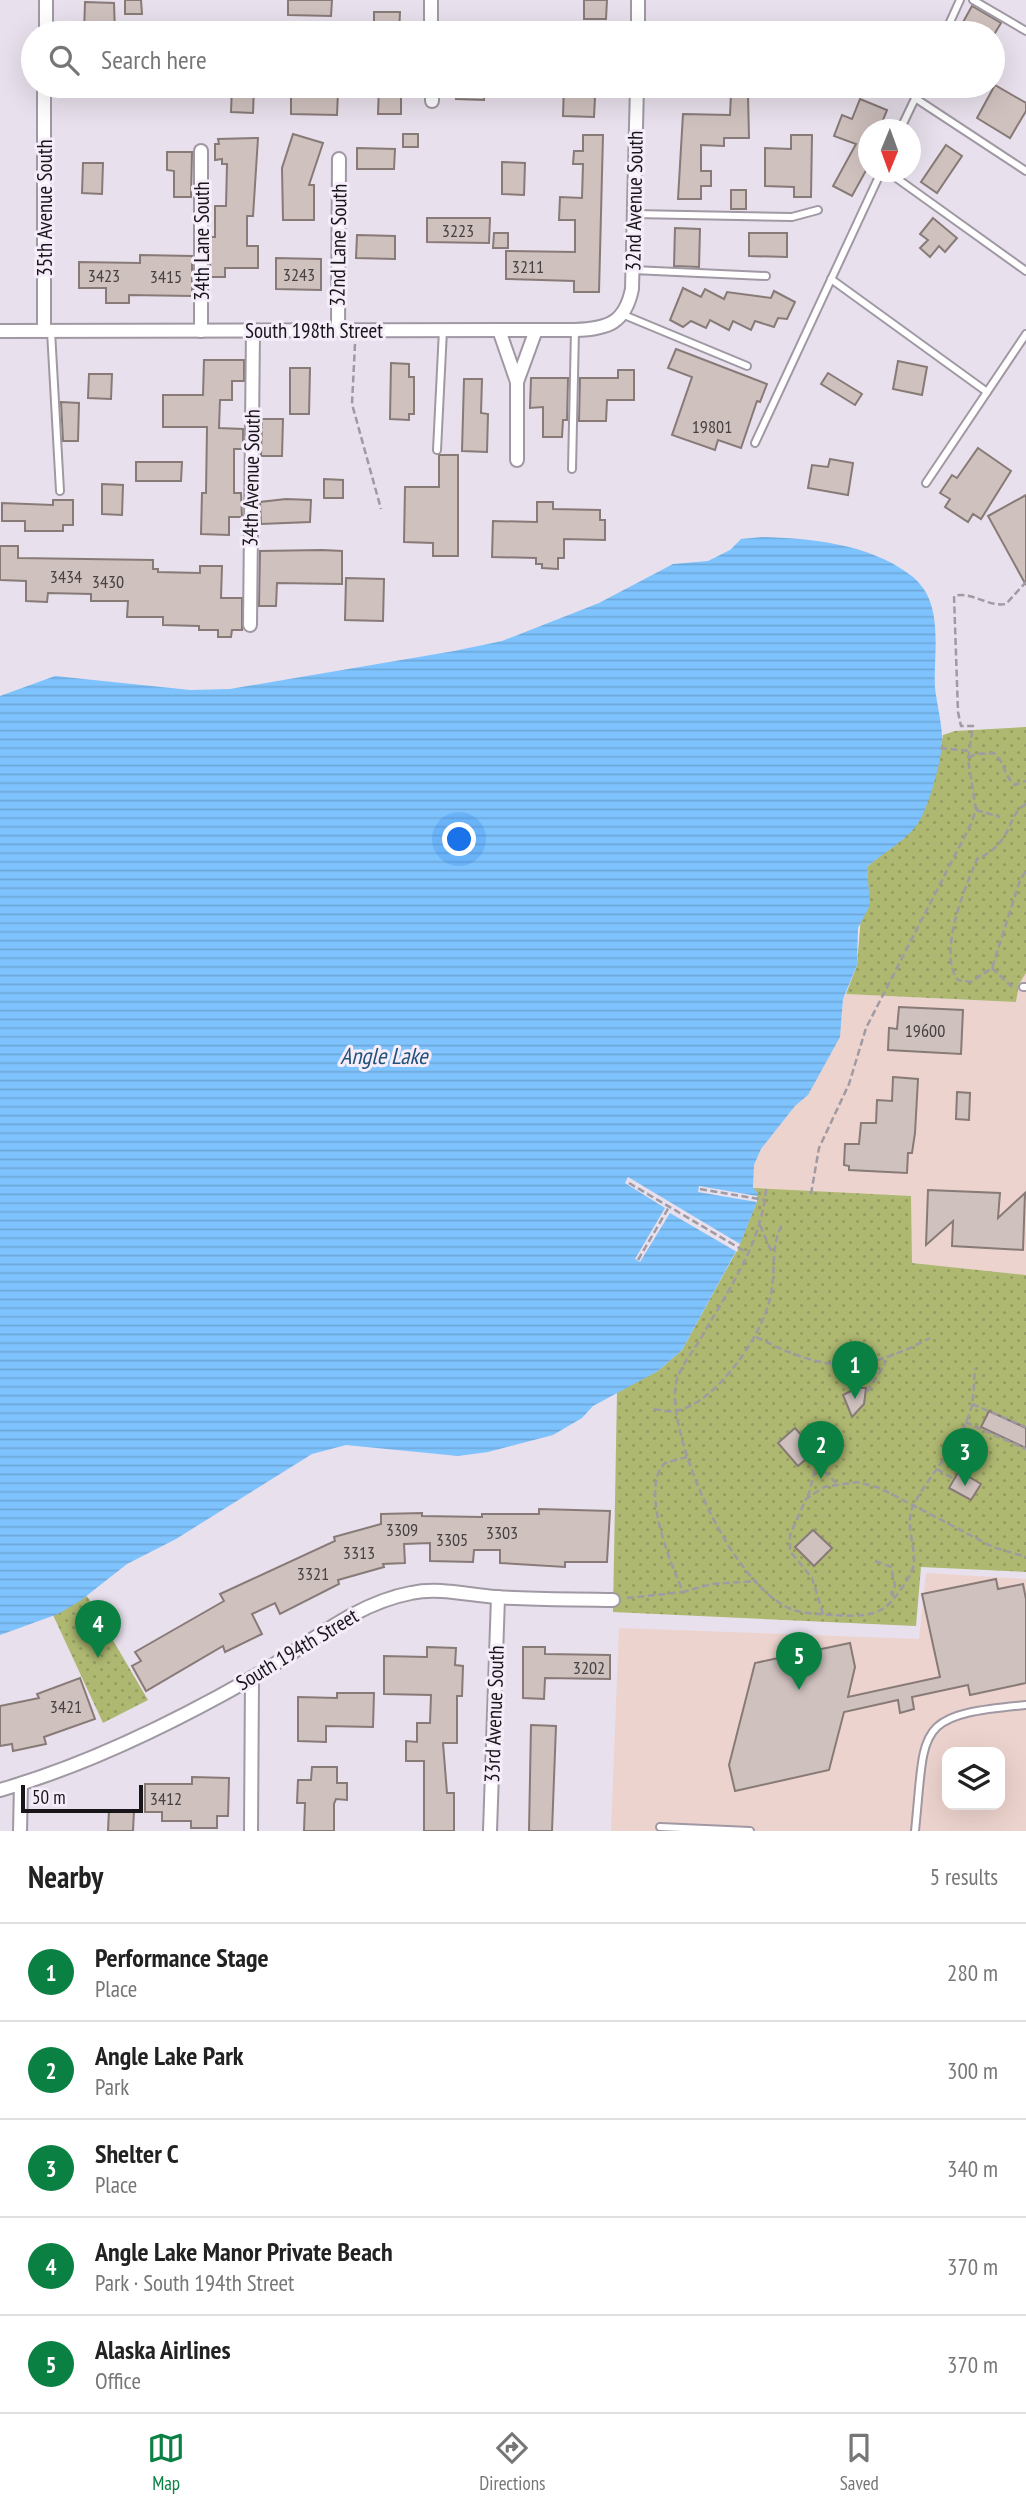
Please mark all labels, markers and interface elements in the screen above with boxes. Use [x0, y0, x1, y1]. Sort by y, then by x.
search box [21, 21, 1005, 98]
icon: search [45, 41, 83, 79]
text: Search here [101, 43, 207, 76]
north arrow [858, 119, 921, 182]
street label: 32nd Avenue South [619, 130, 649, 272]
street label: 35th Avenue South [31, 139, 58, 277]
street label: 34th Lane South [188, 181, 215, 301]
street label: 32nd Lane South [323, 183, 353, 307]
house number: 3223 [442, 219, 474, 242]
house number: 3211 [512, 255, 544, 278]
house number: 3243 [283, 263, 315, 286]
house number: 3423 [88, 264, 120, 287]
house number: 3415 [150, 265, 182, 288]
street label: South 198th Street [245, 317, 383, 344]
street label: 34th Avenue South [236, 409, 266, 547]
house number: 19801 [692, 415, 732, 438]
house number: 3434 [50, 565, 82, 588]
house number: 3430 [92, 570, 124, 593]
your location [442, 822, 476, 856]
house number: 19600 [905, 1019, 945, 1042]
water label: Angle Lake [340, 1041, 429, 1070]
pin: 1 [832, 1341, 878, 1399]
pin: 2 [798, 1421, 844, 1479]
pin: 3 [942, 1428, 988, 1486]
house number: 3309 [386, 1518, 418, 1541]
house number: 3303 [486, 1521, 518, 1544]
house number: 3305 [436, 1528, 468, 1551]
house number: 3313 [343, 1541, 375, 1564]
house number: 3321 [297, 1562, 329, 1585]
pin: 4 [75, 1600, 121, 1658]
street label: South 194th Street [231, 1602, 363, 1696]
pin: 5 [776, 1632, 822, 1690]
street label: 33rd Avenue South [478, 1645, 510, 1783]
house number: 3202 [573, 1656, 605, 1679]
house number: 3421 [50, 1695, 82, 1718]
map controls [942, 1747, 1005, 1810]
button: layers [942, 1747, 1005, 1810]
scale bar [21, 1782, 144, 1814]
text: 50 m [32, 1785, 66, 1809]
house number: 3412 [150, 1787, 182, 1810]
text: Nearby [28, 1857, 103, 1896]
text: 5 results [930, 1862, 998, 1891]
text: Performance Stage [95, 1941, 269, 1974]
text: 1 [46, 1958, 57, 1987]
text: 280 m [947, 1958, 998, 1987]
text: Place [95, 1974, 137, 2003]
text: Angle Lake Park [95, 2039, 244, 2072]
text: 2 [46, 2056, 57, 2085]
text: 300 m [947, 2056, 998, 2085]
text: Park [95, 2072, 129, 2101]
text: Shelter C [95, 2137, 179, 2170]
text: 3 [46, 2154, 57, 2183]
text: 340 m [947, 2154, 998, 2183]
text: Place [95, 2170, 137, 2199]
text: Angle Lake Manor Private Beach [95, 2235, 393, 2268]
text: 4 [46, 2252, 57, 2281]
text: 370 m [947, 2252, 998, 2281]
text: Park · South 194th Street [95, 2268, 294, 2297]
text: Alaska Airlines [95, 2333, 231, 2366]
text: 5 [46, 2350, 57, 2379]
text: 370 m [947, 2350, 998, 2379]
text: Office [95, 2366, 141, 2395]
tab: Map [147, 2429, 185, 2495]
tab: Directions [479, 2429, 545, 2495]
tab: Saved [840, 2429, 879, 2495]

